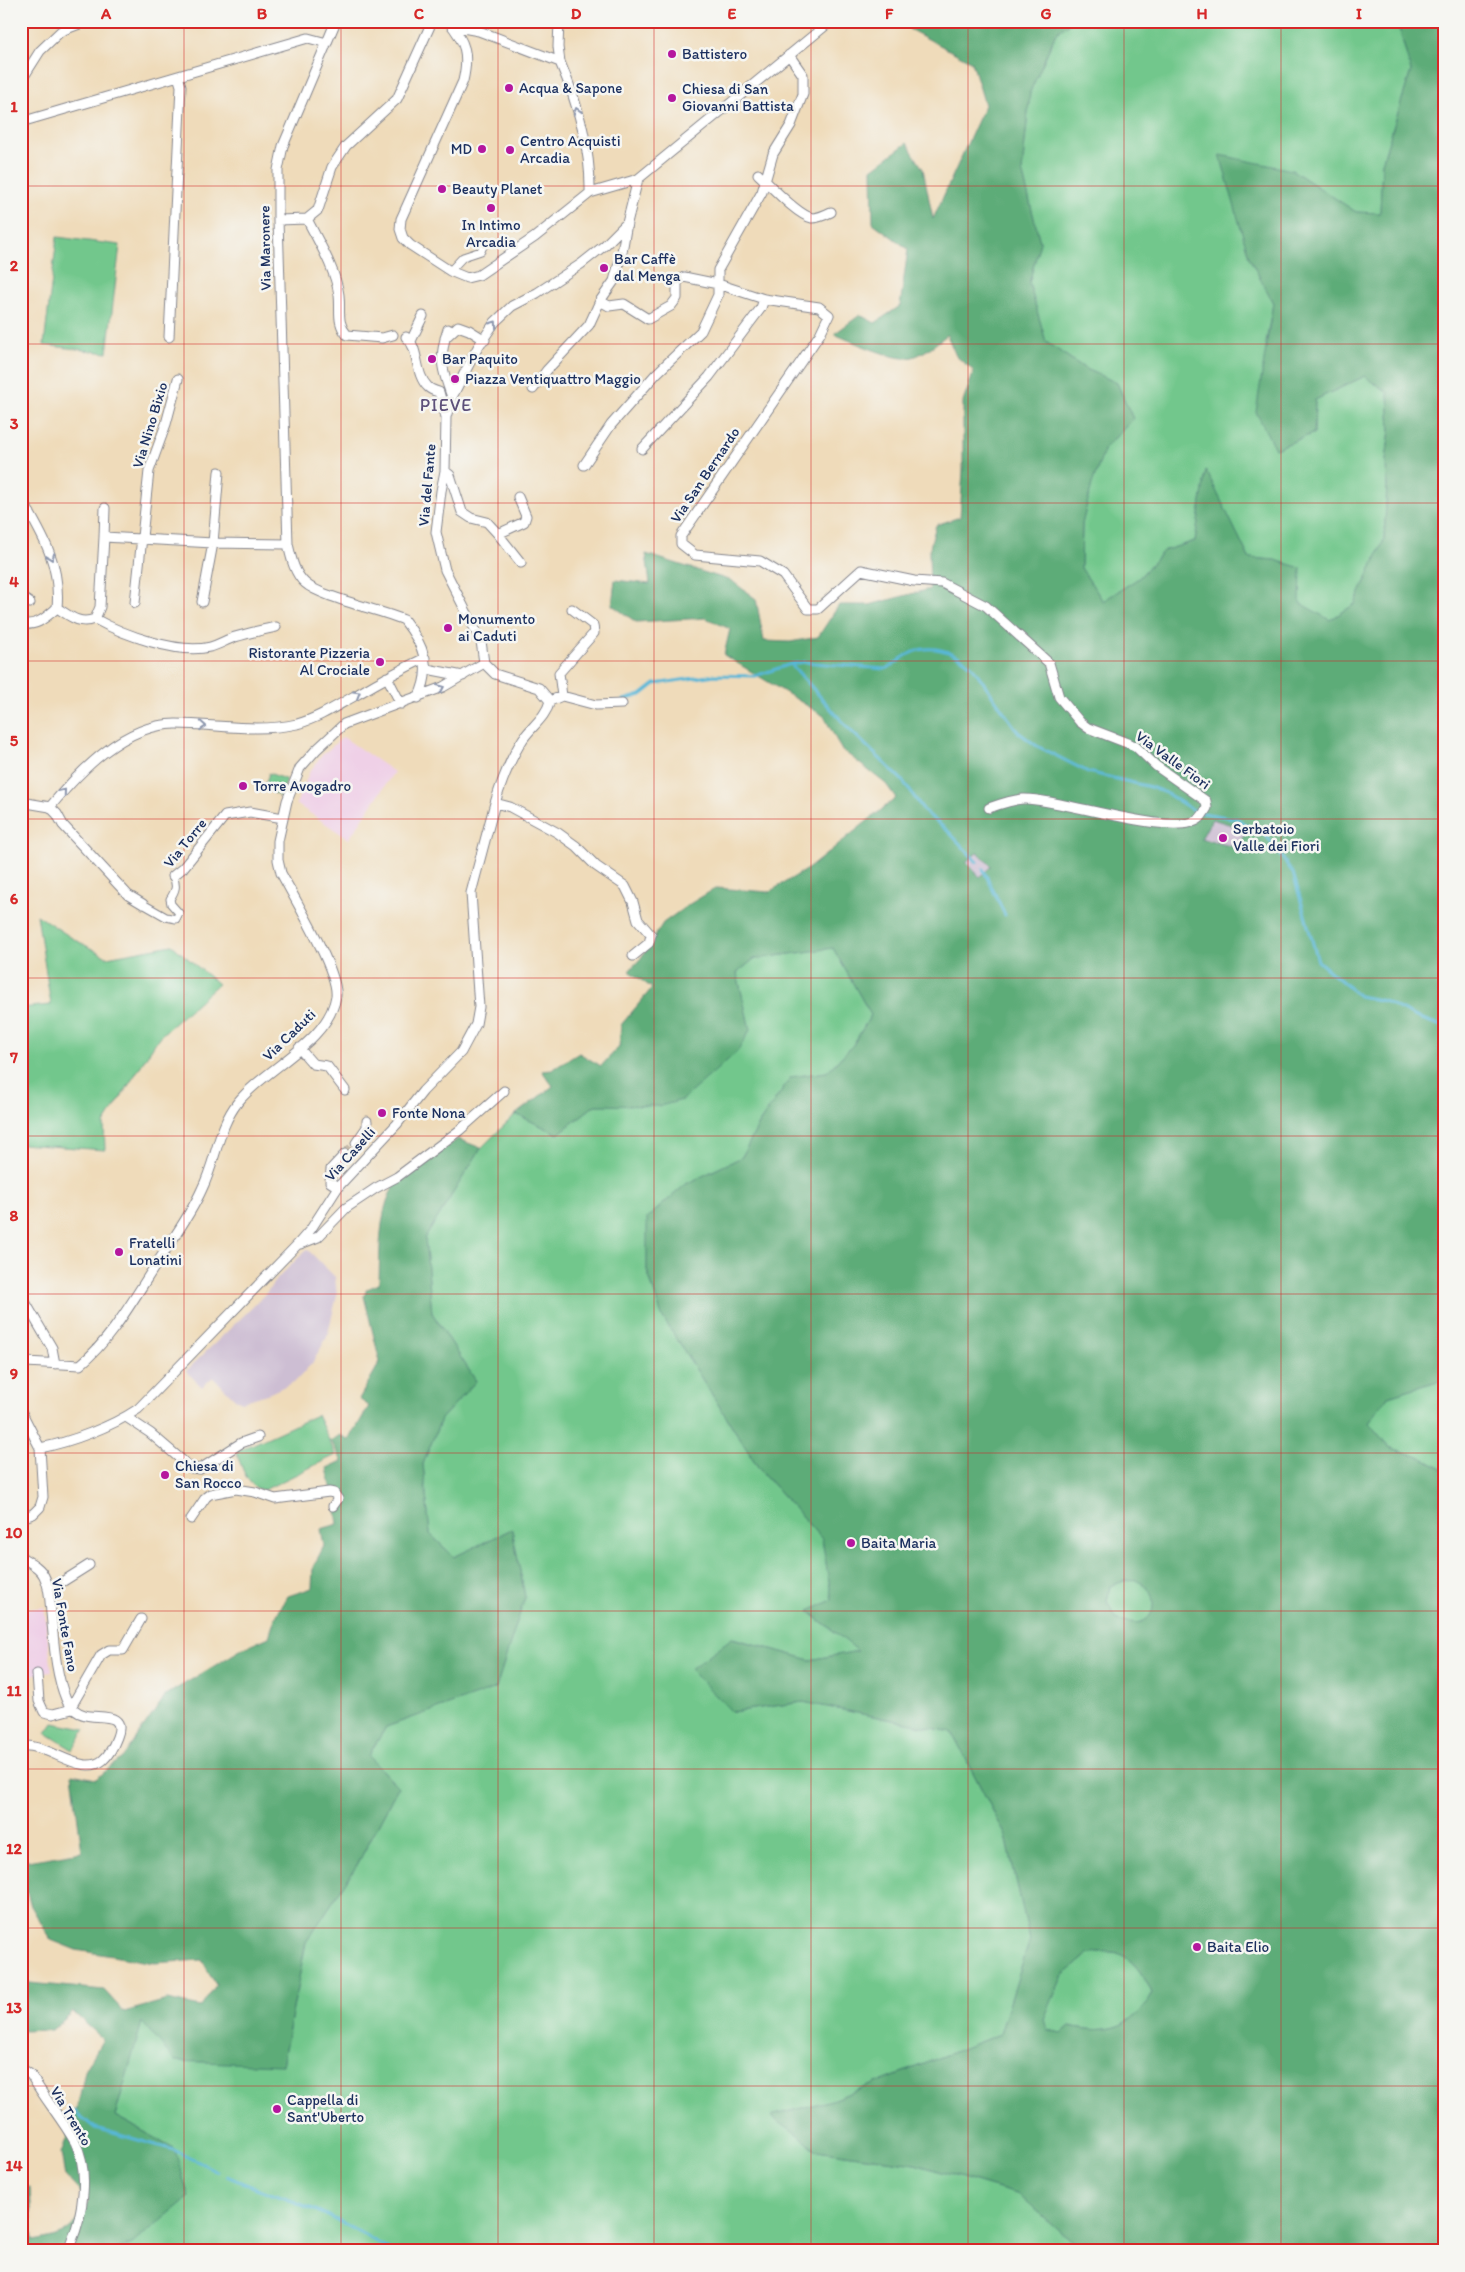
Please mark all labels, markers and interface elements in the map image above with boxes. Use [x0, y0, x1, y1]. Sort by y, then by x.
text: A [100, 4, 112, 23]
text: B [257, 4, 268, 23]
text: C [414, 4, 425, 23]
text: D [571, 4, 582, 23]
text: E [728, 4, 737, 23]
text: F [885, 4, 894, 23]
text: G [1040, 4, 1052, 23]
text: H [1196, 4, 1208, 23]
text: I [1356, 4, 1362, 23]
place label: Battistero [682, 45, 747, 63]
marker: Battistero [666, 48, 678, 60]
place label: Acqua & Sapone [519, 79, 622, 97]
place label: Chiesa di San Giovanni Battista [682, 80, 794, 115]
marker: Acqua & Sapone [503, 82, 515, 94]
marker: Chiesa di San Giovanni Battista [666, 92, 678, 104]
text: 1 [10, 97, 18, 116]
one-way arrow [573, 108, 583, 116]
place label: Centro Acquisti Arcadia [520, 132, 621, 167]
place label: MD [451, 140, 472, 158]
marker: MD [476, 143, 488, 155]
marker: Centro Acquisti Arcadia [504, 144, 516, 156]
place label: Beauty Planet [452, 180, 543, 198]
marker: Beauty Planet [436, 183, 448, 195]
marker: In Intimo Arcadia [485, 202, 497, 214]
street label: Via Maronere [255, 205, 275, 291]
place label: In Intimo Arcadia [461, 216, 521, 251]
place label: Bar Caffè dal Menga [614, 250, 681, 285]
text: 2 [10, 256, 19, 275]
marker: Bar Caffè dal Menga [598, 262, 610, 274]
one-way arrow [488, 320, 497, 330]
place label: Bar Paquito [442, 350, 518, 368]
marker: Bar Paquito [426, 353, 438, 365]
place label: Piazza Ventiquattro Maggio [465, 370, 641, 388]
marker: Piazza Ventiquattro Maggio [449, 373, 461, 385]
street label: Via Nino Bixio [128, 380, 172, 470]
district label: PIEVE [420, 394, 472, 416]
text: 3 [10, 414, 19, 433]
street label: Via San Bernardo [666, 424, 744, 526]
street label: Via del Fante [414, 443, 440, 527]
one-way arrow [45, 552, 55, 560]
text: 4 [9, 572, 19, 591]
place label: Monumento ai Caduti [458, 610, 535, 645]
marker: Monumento ai Caduti [442, 622, 454, 634]
place label: Ristorante Pizzeria Al Crociale [248, 644, 371, 679]
marker: Ristorante Pizzeria Al Crociale [374, 656, 386, 668]
one-way arrow [436, 683, 445, 694]
one-way arrow [352, 690, 361, 700]
one-way arrow [199, 720, 207, 731]
street label: Via Valle Fiori [1132, 727, 1214, 793]
text: 5 [10, 731, 19, 750]
place label: Torre Avogadro [253, 777, 351, 795]
marker: Torre Avogadro [237, 780, 249, 792]
one-way arrow [57, 789, 65, 798]
street label: Via Torre [160, 815, 210, 871]
place label: Serbatoio Valle dei Fiori [1233, 820, 1320, 855]
marker: Serbatoio Valle dei Fiori [1217, 832, 1229, 844]
text: 6 [10, 889, 19, 908]
street label: Via Caduti [259, 1005, 319, 1065]
text: 7 [9, 1048, 18, 1067]
place label: Fonte Nona [392, 1104, 466, 1122]
marker: Fonte Nona [376, 1107, 388, 1119]
street label: Via Caselli [321, 1123, 379, 1185]
text: 8 [10, 1206, 19, 1225]
place label: Fratelli Lonatini [129, 1234, 182, 1269]
marker: Fratelli Lonatini [113, 1246, 125, 1258]
text: 9 [10, 1364, 18, 1383]
place label: Chiesa di San Rocco [175, 1457, 242, 1492]
marker: Chiesa di San Rocco [159, 1469, 171, 1481]
text: 10 [5, 1523, 23, 1542]
place label: Baita Maria [861, 1534, 937, 1552]
marker: Baita Maria [845, 1537, 857, 1549]
street label: Via Fonte Fano [48, 1577, 82, 1673]
text: 11 [7, 1681, 22, 1700]
text: 12 [6, 1839, 23, 1858]
place label: Baita Elio [1207, 1938, 1269, 1956]
marker: Baita Elio [1191, 1941, 1203, 1953]
text: 13 [6, 1998, 22, 2017]
street label: Via Trento [46, 2083, 96, 2149]
place label: Cappella di Sant'Uberto [287, 2091, 364, 2126]
marker: Cappella di Sant'Uberto [271, 2103, 283, 2115]
text: 14 [5, 2156, 23, 2175]

